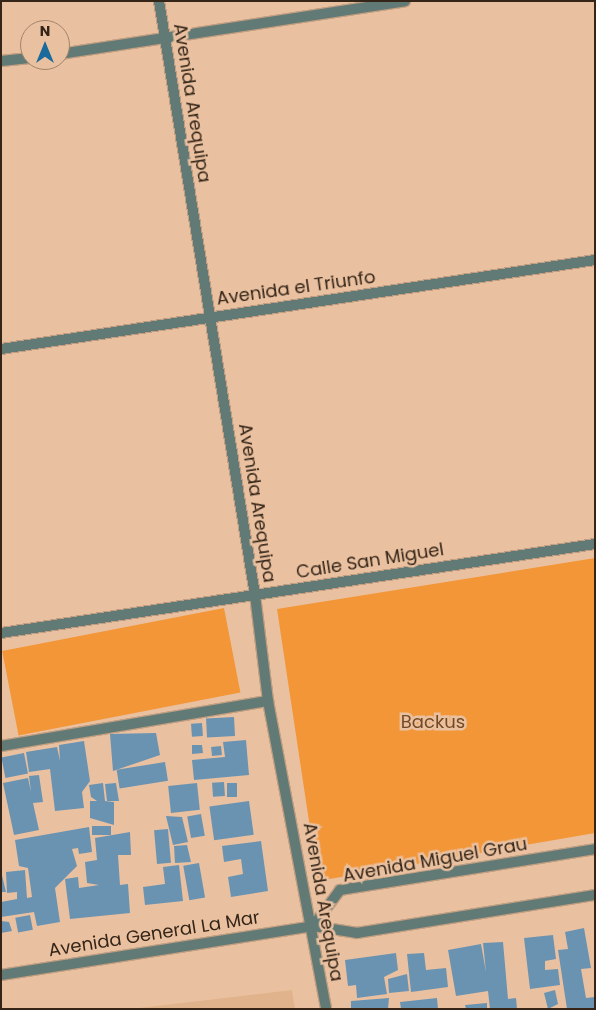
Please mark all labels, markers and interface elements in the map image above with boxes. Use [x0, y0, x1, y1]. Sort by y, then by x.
north arrow [20, 20, 70, 70]
text: N [40, 21, 50, 41]
street label: Avenida Arequipa [169, 22, 215, 184]
street label: Avenida el Triunfo [215, 266, 377, 310]
street label: Avenida Arequipa [234, 422, 280, 584]
street label: Calle San Miguel [295, 539, 445, 583]
park label: Backus [401, 711, 465, 733]
street label: Avenida Arequipa [298, 821, 348, 983]
street label: Avenida Miguel Grau [341, 833, 529, 887]
street label: Avenida General La Mar [47, 907, 261, 961]

